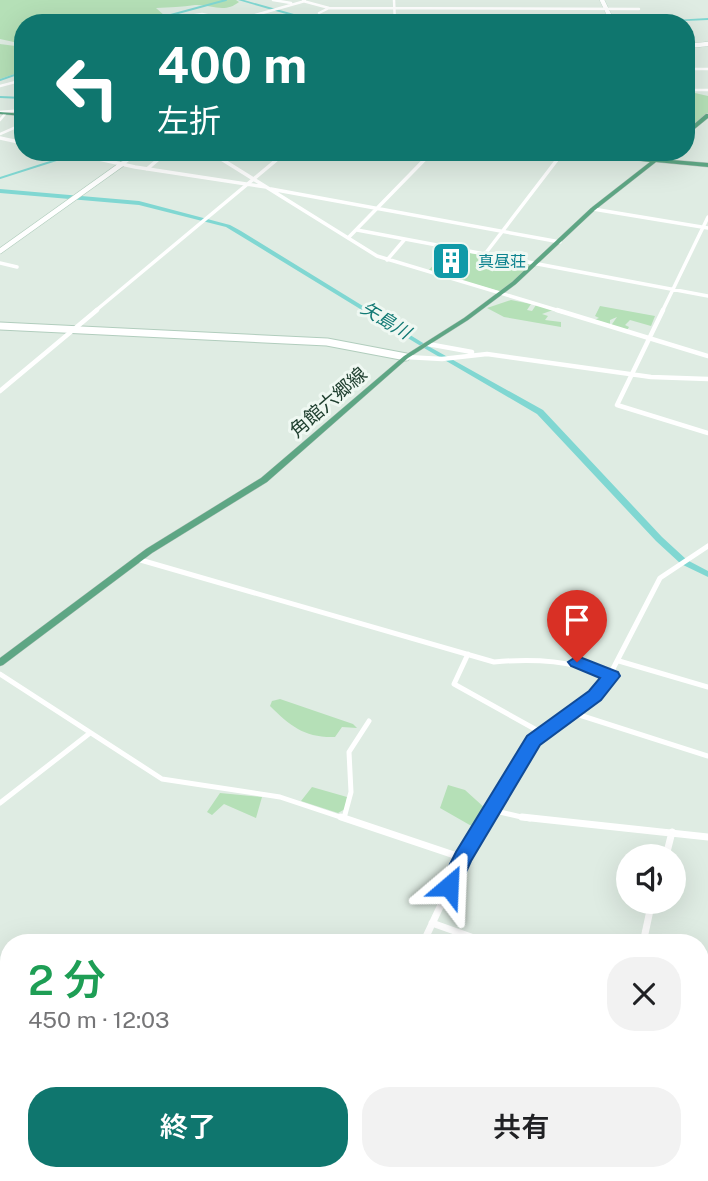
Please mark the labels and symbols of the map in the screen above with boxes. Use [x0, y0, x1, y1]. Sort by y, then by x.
building icon: 真昼荘 [430, 240, 472, 282]
place label: 真昼荘 [478, 252, 526, 271]
water label: 矢島川 [357, 297, 416, 344]
street label: 角館六郷線 [285, 363, 371, 441]
pin [547, 590, 607, 662]
position arrow [412, 849, 486, 923]

